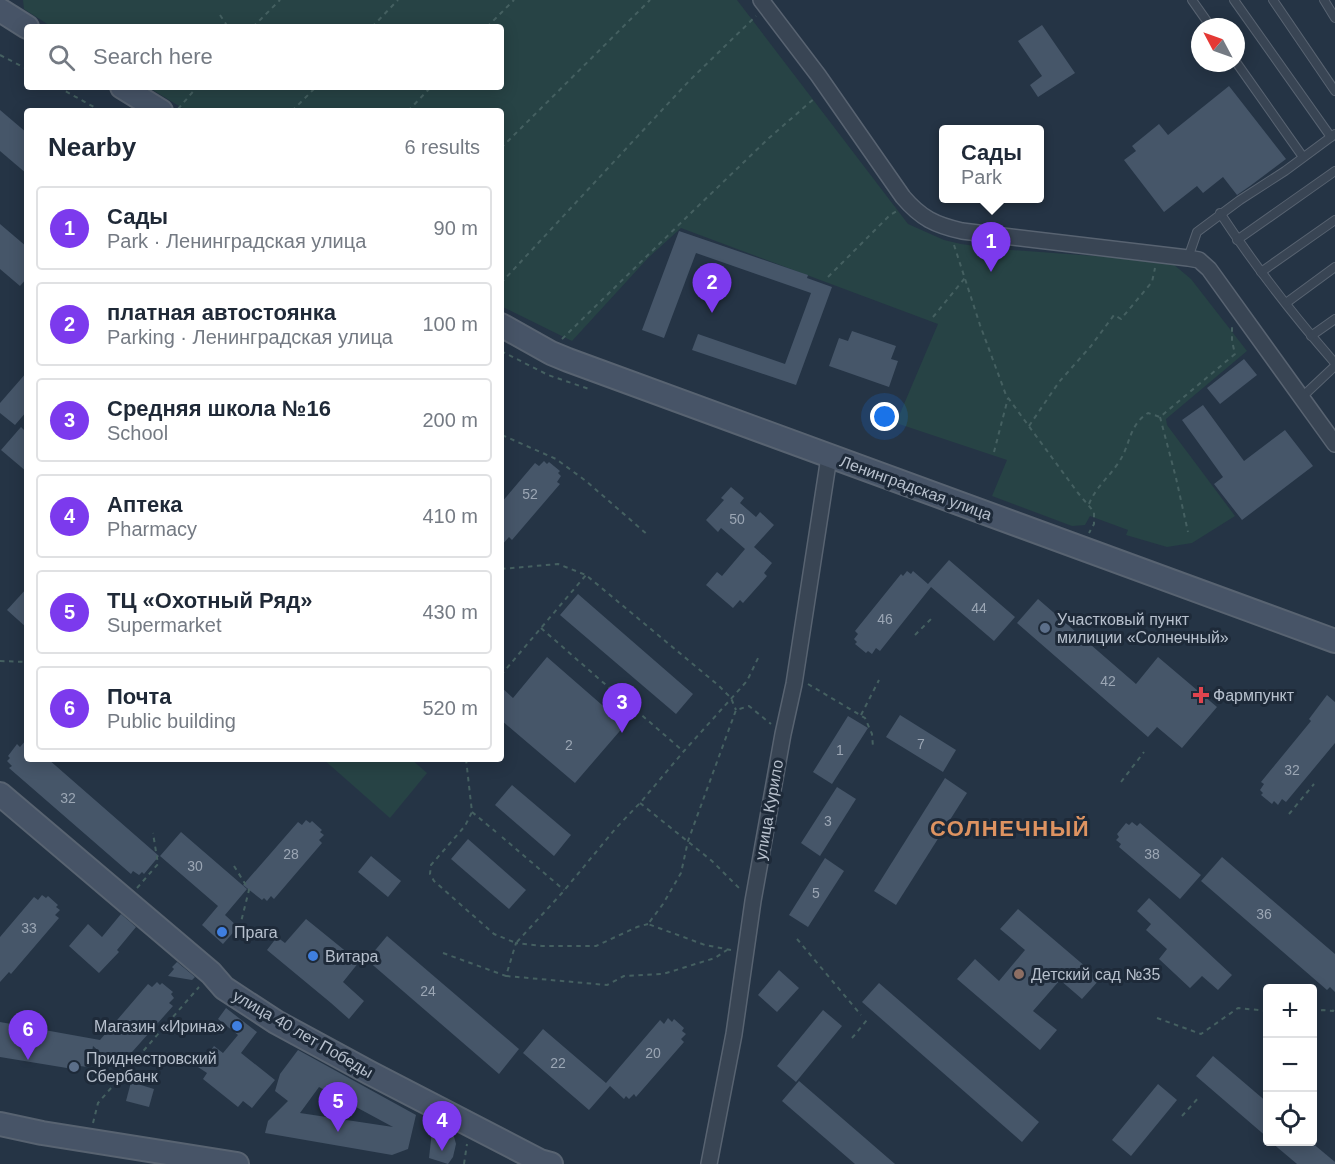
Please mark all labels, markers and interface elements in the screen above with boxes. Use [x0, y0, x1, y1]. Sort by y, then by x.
north arrow [1191, 18, 1245, 72]
search box [24, 24, 504, 90]
icon: search [45, 41, 78, 74]
text: Search here [93, 44, 213, 69]
popup [939, 125, 1044, 203]
text: Nearby [48, 132, 136, 162]
text: 6 results [404, 136, 480, 158]
text: Сады [961, 140, 1022, 165]
text: Park [961, 166, 1002, 188]
text: Сады [107, 204, 168, 229]
text: 1 [64, 217, 75, 239]
text: 90 m [434, 217, 478, 239]
pin: 1 [972, 222, 1010, 272]
text: Park · Ленинградская улица [107, 230, 366, 252]
pin: 2 [692, 264, 732, 313]
text: платная автостоянка [107, 300, 336, 325]
text: 2 [64, 313, 75, 335]
text: 100 m [422, 313, 478, 335]
text: Parking · Ленинградская улица [107, 326, 393, 348]
text: Средняя школа №16 [107, 396, 331, 421]
your location [870, 402, 899, 431]
text: 3 [64, 409, 75, 431]
text: 200 m [422, 409, 478, 431]
text: School [107, 422, 168, 444]
street label: Ленинградская улица [838, 453, 994, 523]
house number: 52 [522, 486, 538, 502]
text: Аптека [107, 492, 182, 517]
text: 4 [64, 505, 75, 527]
text: 410 m [422, 505, 478, 527]
house number: 50 [729, 511, 745, 527]
text: Pharmacy [107, 518, 197, 540]
text: ТЦ «Охотный Ряд» [107, 588, 312, 613]
house number: 44 [971, 600, 987, 616]
text: 5 [64, 601, 75, 623]
text: 430 m [422, 601, 478, 623]
house number: 46 [877, 611, 893, 627]
place label: Участковый пункт милиции «Солнечный» [1057, 611, 1229, 646]
text: Supermarket [107, 614, 222, 636]
marker: Участковый пункт милиции «Солнечный» [1038, 621, 1052, 635]
house number: 42 [1100, 673, 1116, 689]
text: Почта [107, 684, 172, 709]
pin: 3 [602, 684, 642, 733]
place label: Фармпункт [1213, 687, 1295, 704]
marker: Фармпункт [1194, 688, 1208, 702]
text: 6 [64, 697, 75, 719]
text: 520 m [422, 697, 478, 719]
text: Public building [107, 710, 236, 732]
house number: 7 [917, 736, 925, 752]
house number: 2 [565, 737, 573, 753]
house number: 1 [836, 742, 844, 758]
street label: улица Курило [752, 758, 786, 862]
house number: 32 [1284, 762, 1300, 778]
house number: 32 [60, 790, 76, 806]
house number: 3 [824, 813, 832, 829]
district label: СОЛНЕЧНЫЙ [930, 816, 1090, 841]
house number: 28 [283, 846, 299, 862]
house number: 38 [1144, 846, 1160, 862]
house number: 30 [187, 858, 203, 874]
house number: 5 [812, 885, 820, 901]
house number: 36 [1256, 906, 1272, 922]
house number: 33 [21, 920, 37, 936]
place label: Прага [234, 924, 278, 941]
marker: Прага [215, 925, 229, 939]
place label: Витара [325, 948, 379, 965]
marker: Витара [306, 949, 320, 963]
place label: Детский сад №35 [1031, 966, 1160, 983]
marker: Детский сад №35 [1012, 967, 1026, 981]
house number: 24 [420, 983, 436, 999]
map controls [1263, 984, 1317, 1146]
button: + [1263, 984, 1317, 1038]
street label: улица 40 лет Победы [230, 987, 376, 1081]
pin: 6 [9, 1010, 48, 1060]
place label: Магазин «Ирина» [94, 1018, 225, 1035]
marker: Магазин «Ирина» [230, 1019, 244, 1033]
button: − [1263, 1038, 1317, 1092]
house number: 20 [645, 1045, 661, 1061]
place label: Приднестровский Сбербанк [86, 1050, 217, 1085]
house number: 22 [550, 1055, 566, 1071]
marker: Приднестровский Сбербанк [67, 1060, 81, 1074]
pin: 5 [318, 1082, 358, 1132]
button: locate [1263, 1092, 1317, 1146]
pin: 4 [422, 1102, 462, 1151]

